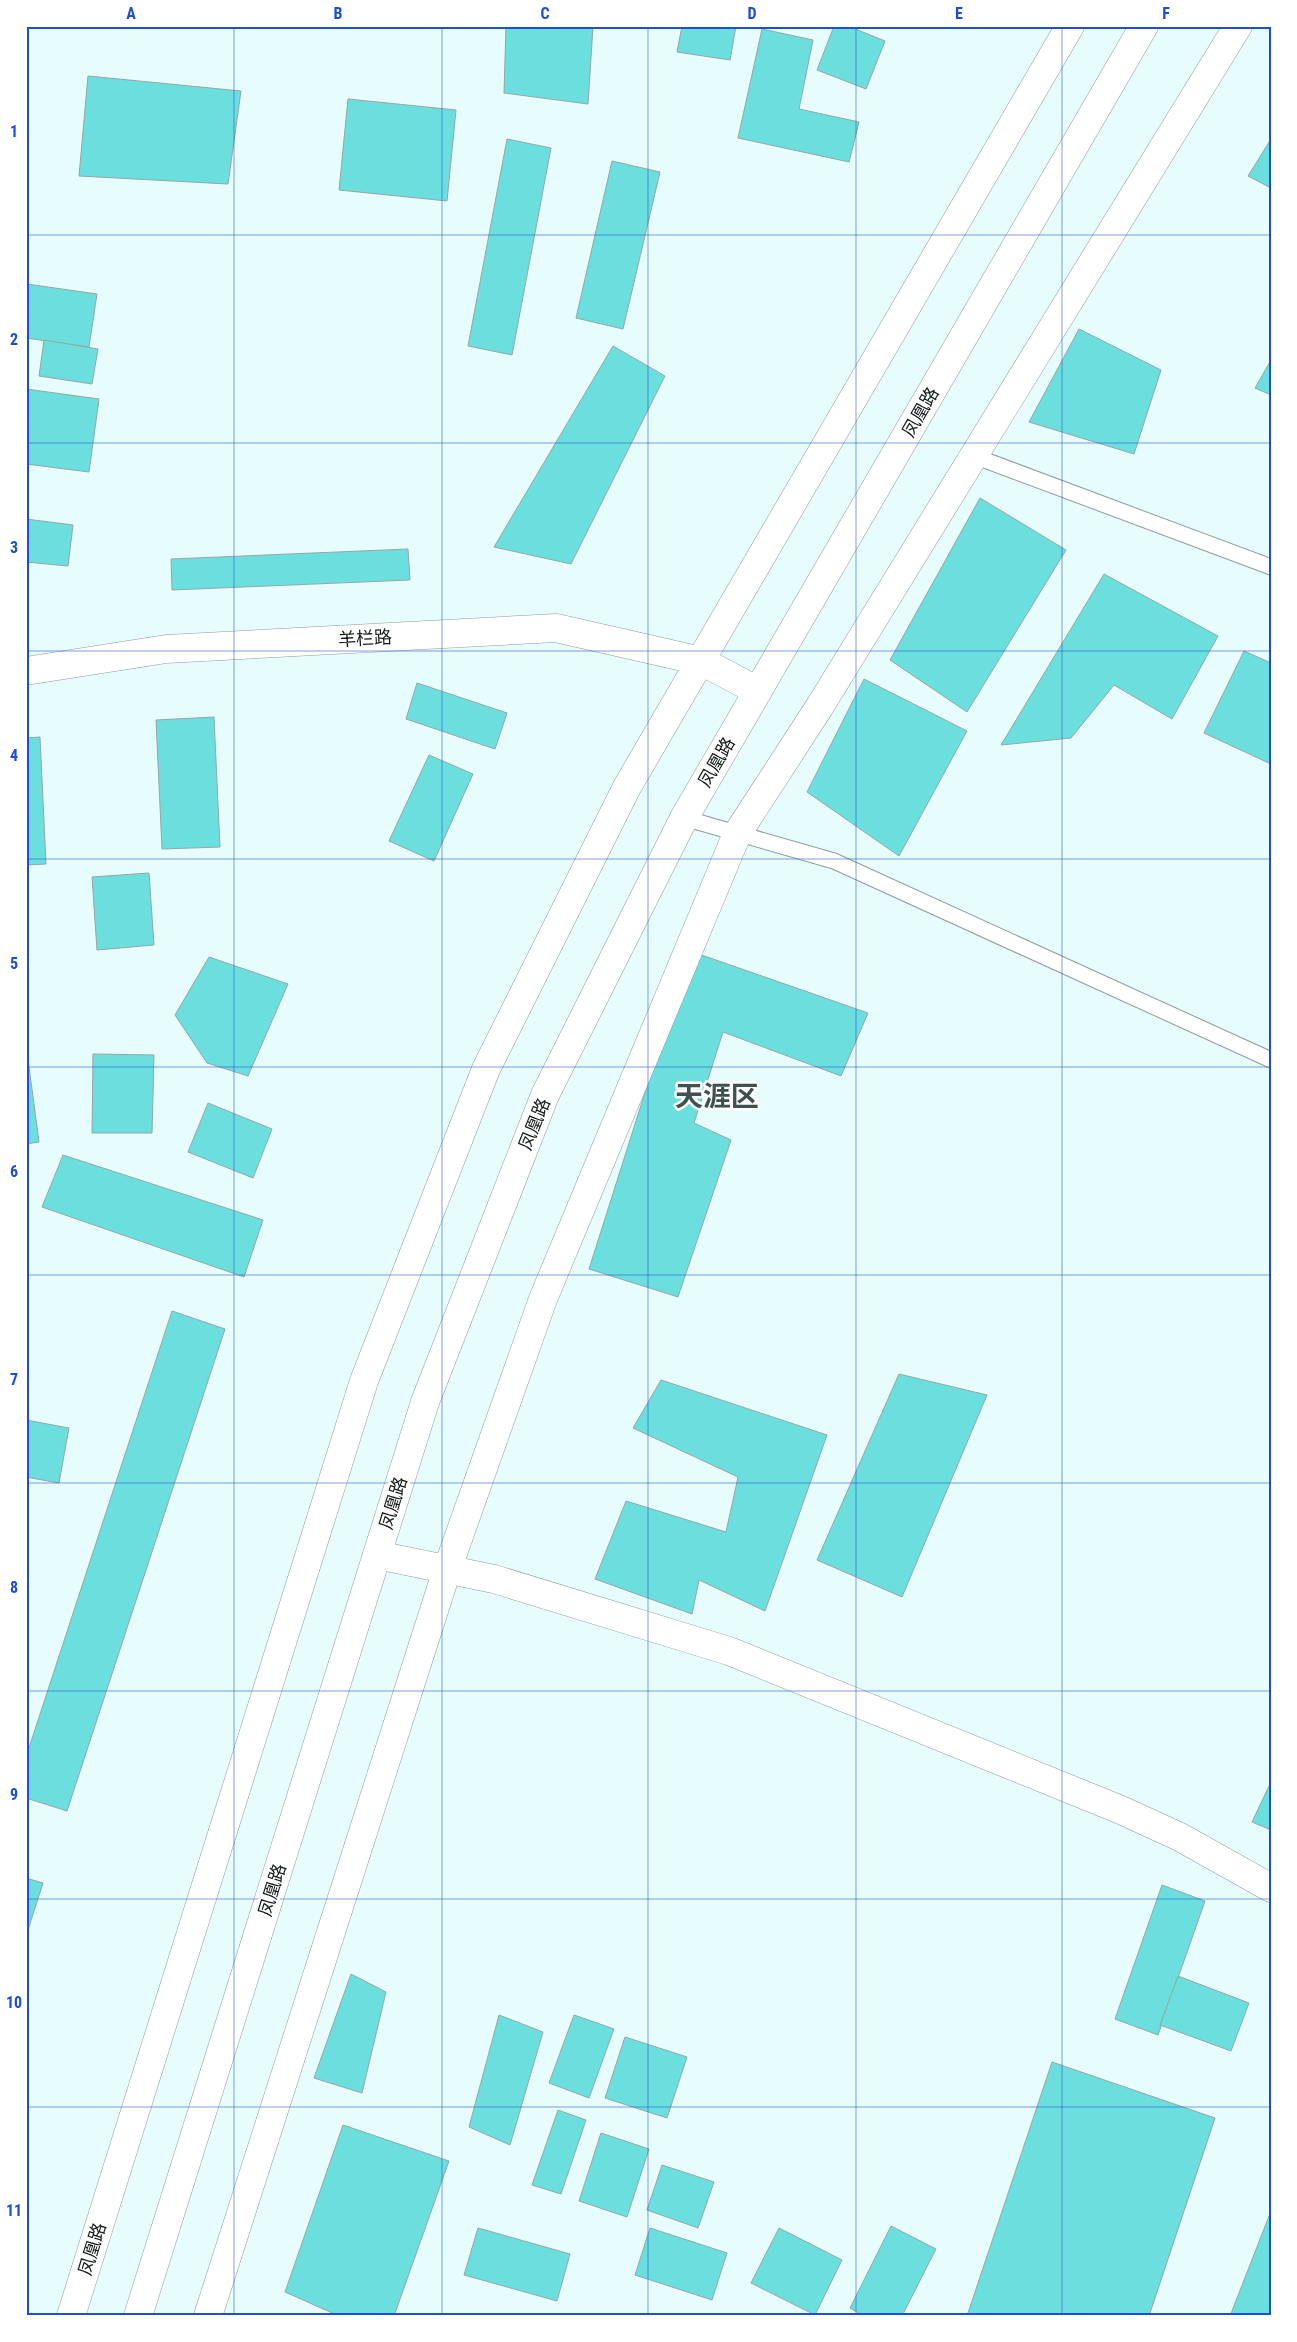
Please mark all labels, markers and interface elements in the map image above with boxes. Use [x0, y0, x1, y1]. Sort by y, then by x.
text: A [126, 4, 136, 23]
text: B [334, 4, 343, 23]
text: C [540, 4, 550, 23]
text: D [747, 4, 757, 23]
text: E [955, 4, 963, 23]
text: F [1162, 4, 1170, 23]
text: 1 [10, 122, 18, 141]
text: 2 [10, 330, 18, 349]
street label: 凤凰路 [897, 383, 943, 441]
text: 3 [10, 538, 18, 557]
street label: 羊栏路 [337, 626, 393, 650]
street label: 凤凰路 [693, 733, 739, 791]
text: 4 [10, 746, 18, 765]
text: 5 [10, 954, 18, 973]
district label: 天涯区 [675, 1080, 759, 1113]
street label: 凤凰路 [514, 1095, 554, 1153]
text: 6 [10, 1162, 18, 1181]
text: 7 [10, 1370, 18, 1389]
street label: 凤凰路 [375, 1474, 411, 1532]
text: 8 [10, 1578, 18, 1597]
text: 9 [10, 1785, 18, 1804]
street label: 凤凰路 [254, 1861, 290, 1919]
text: 10 [6, 1993, 22, 2012]
text: 11 [6, 2201, 22, 2220]
street label: 凤凰路 [74, 2220, 110, 2278]

